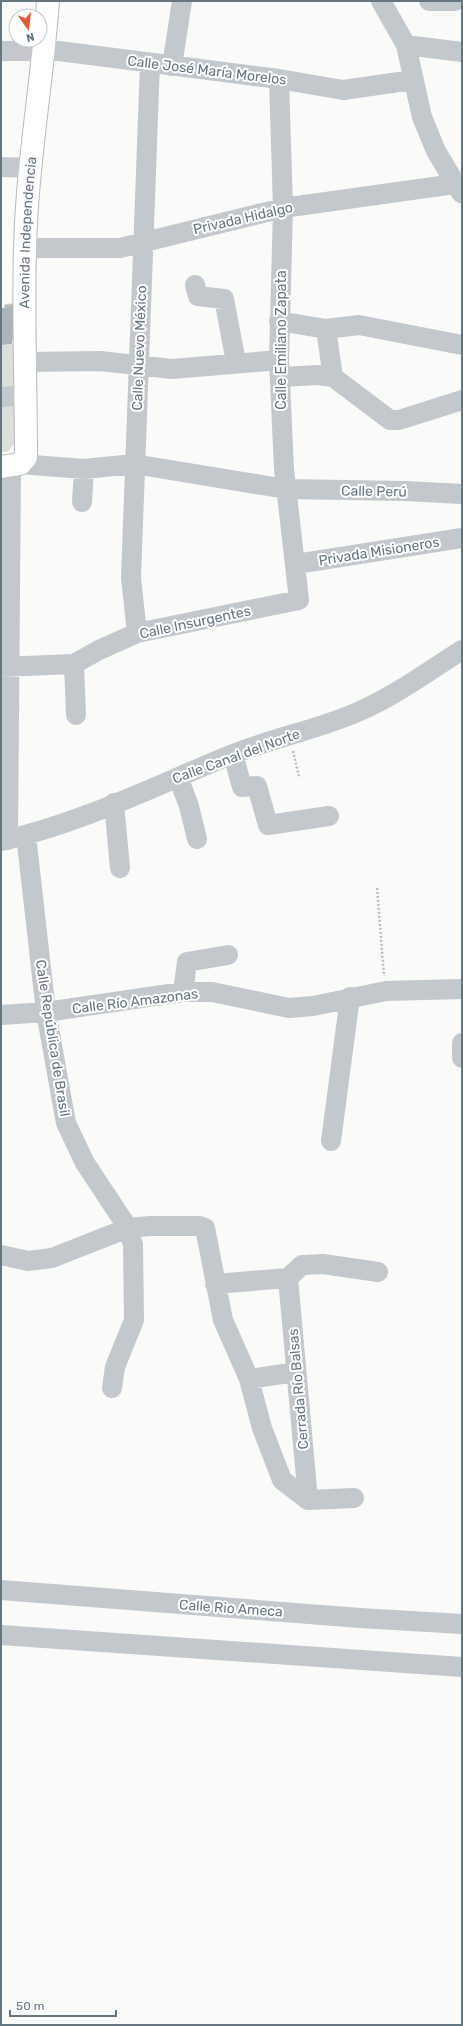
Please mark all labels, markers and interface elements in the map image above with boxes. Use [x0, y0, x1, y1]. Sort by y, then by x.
north arrow [8, 8, 48, 48]
text: N [25, 30, 36, 45]
street label: Calle José María Morelos [127, 52, 287, 89]
street label: Avenida Independencia [16, 156, 40, 309]
street label: Privada Hidalgo [192, 199, 295, 238]
street label: Calle Emiliano Zapata [273, 270, 290, 410]
street label: Calle Nuevo México [129, 285, 150, 411]
street label: Calle Perú [341, 482, 407, 501]
street label: Privada Misioneros [317, 534, 441, 569]
street label: Calle Insurgentes [138, 602, 252, 643]
street label: Calle Canal del Norte [170, 725, 302, 787]
street label: Calle República de Brasil [32, 958, 73, 1118]
street label: Calle Río Amazonas [71, 985, 199, 1018]
street label: Cerrada Río Balsas [285, 1328, 312, 1450]
street label: Calle Rio Ameca [179, 1596, 283, 1621]
scale bar [10, 1992, 116, 2018]
text: 50 m [16, 1999, 44, 2013]

